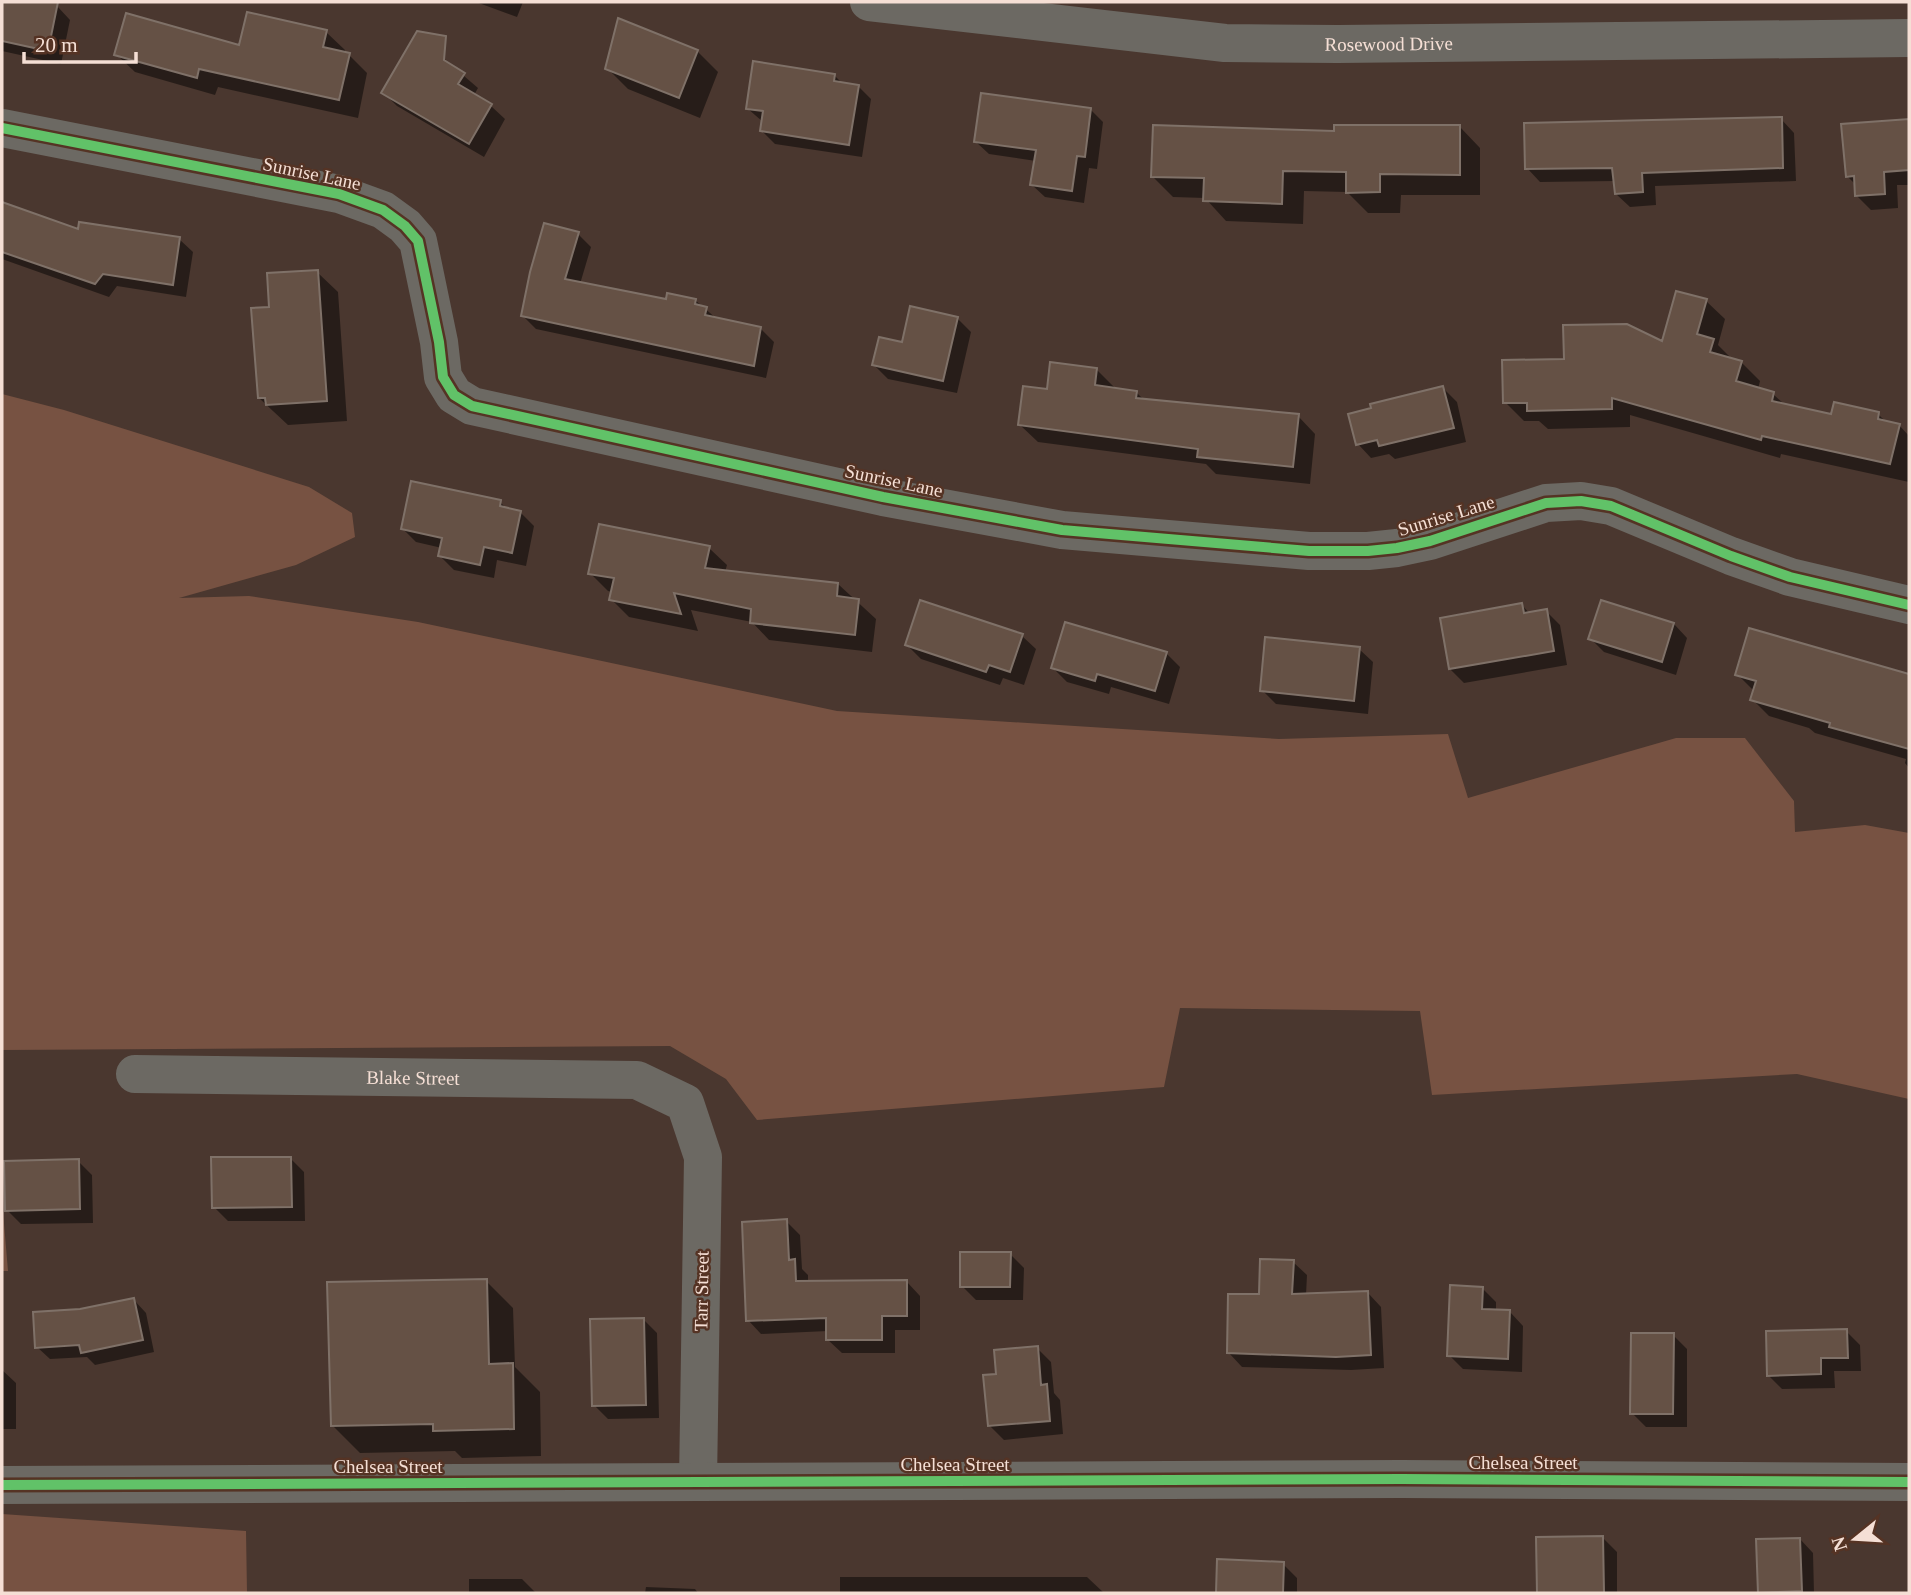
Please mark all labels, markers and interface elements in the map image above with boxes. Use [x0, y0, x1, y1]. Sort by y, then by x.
scale bar [24, 21, 136, 65]
text: 20 m [35, 33, 78, 57]
street label: Rosewood Drive [1324, 33, 1453, 55]
street label: Sunrise Lane [261, 153, 363, 194]
street label: Sunrise Lane [843, 460, 945, 501]
street label: Sunrise Lane [1395, 491, 1497, 540]
street label: Blake Street [366, 1067, 461, 1089]
street label: Tarr Street [690, 1250, 713, 1331]
street label: Chelsea Street [1468, 1452, 1578, 1473]
street label: Chelsea Street [900, 1454, 1010, 1475]
street label: Chelsea Street [333, 1456, 443, 1477]
north arrow [1820, 1504, 1890, 1574]
text: N [1827, 1534, 1851, 1554]

